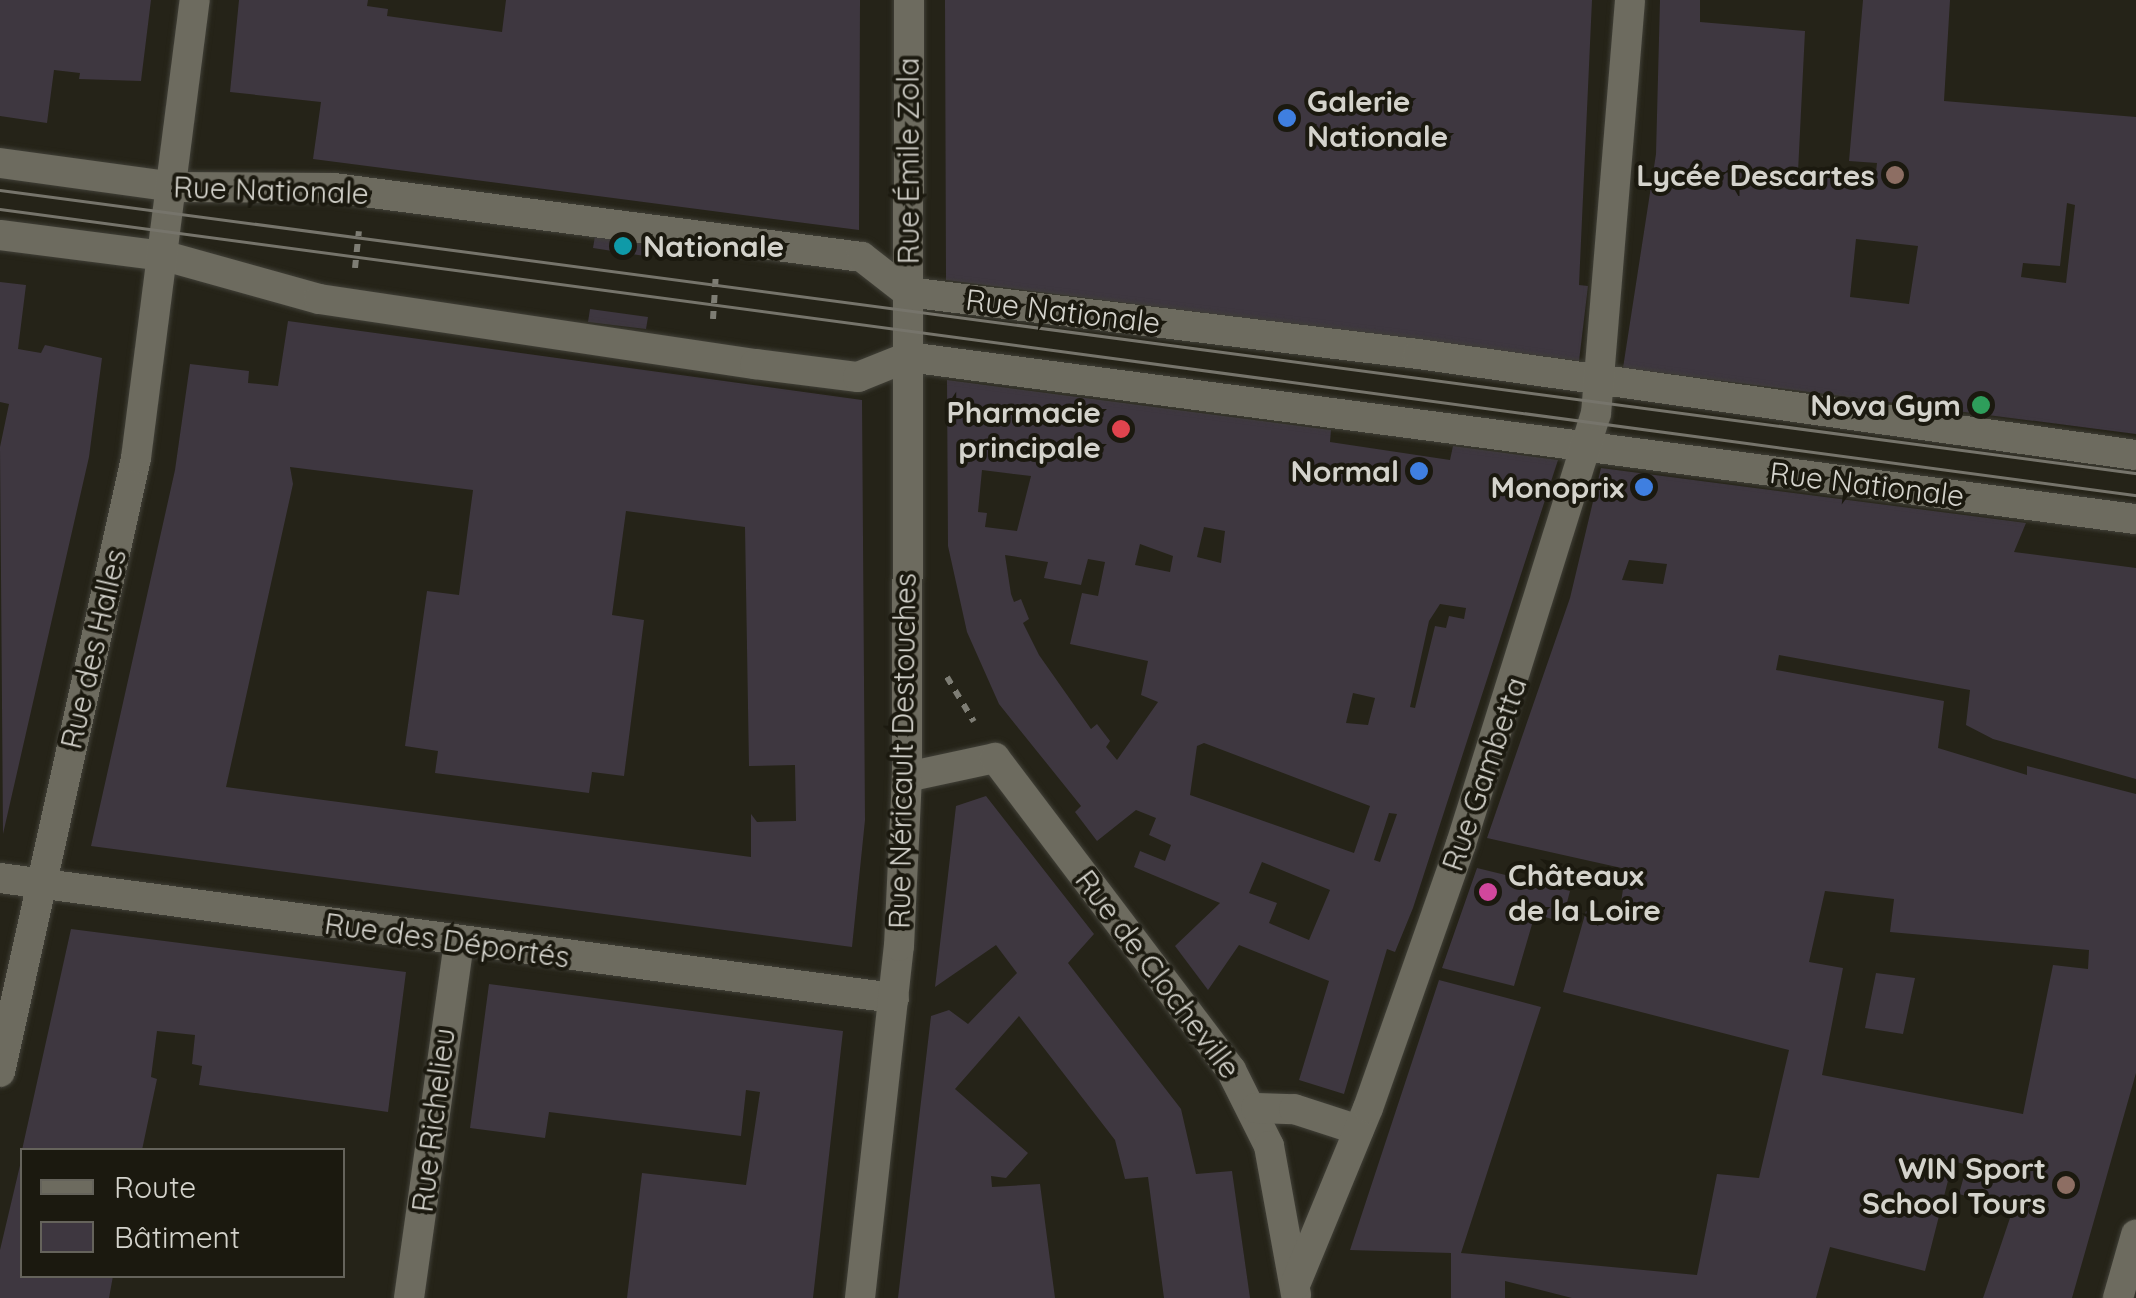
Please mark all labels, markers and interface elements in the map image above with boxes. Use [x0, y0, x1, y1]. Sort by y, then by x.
street label: Rue Émile Zola [890, 58, 926, 264]
place label: Galerie Nationale [1307, 83, 1448, 154]
marker: Galerie Nationale [1276, 107, 1298, 129]
place label: Lycée Descartes [1636, 157, 1875, 193]
marker: Lycée Descartes [1884, 164, 1906, 186]
street label: Rue Nationale [173, 169, 369, 211]
place label: Nationale [643, 228, 784, 264]
marker: Nationale [612, 235, 634, 257]
street label: Rue Nationale [964, 281, 1162, 341]
place label: Nova Gym [1810, 387, 1961, 423]
place label: Pharmacie principale [947, 394, 1101, 464]
marker: Nova Gym [1970, 394, 1992, 416]
marker: Pharmacie principale [1110, 418, 1132, 440]
place label: Normal [1291, 453, 1399, 489]
street label: Rue Nationale [1768, 454, 1966, 514]
marker: Normal [1408, 460, 1430, 482]
place label: Monoprix [1491, 469, 1624, 505]
marker: Monoprix [1633, 476, 1655, 498]
street label: Rue des Halles [53, 546, 133, 752]
street label: Rue Néricault Destouches [881, 573, 923, 929]
street label: Rue Gambetta [1434, 672, 1534, 876]
place label: Châteaux de la Loire [1508, 857, 1661, 928]
street label: Rue de Clocheville [1068, 863, 1248, 1085]
marker: Châteaux de la Loire [1477, 881, 1499, 903]
street label: Rue des Déportés [322, 905, 572, 975]
street label: Rue Richelieu [404, 1026, 462, 1214]
legend [20, 1148, 345, 1278]
place label: WIN Sport School Tours [1862, 1150, 2046, 1220]
text: Route [114, 1168, 196, 1206]
marker: WIN Sport School Tours [2055, 1174, 2077, 1196]
text: Bâtiment [114, 1218, 240, 1256]

